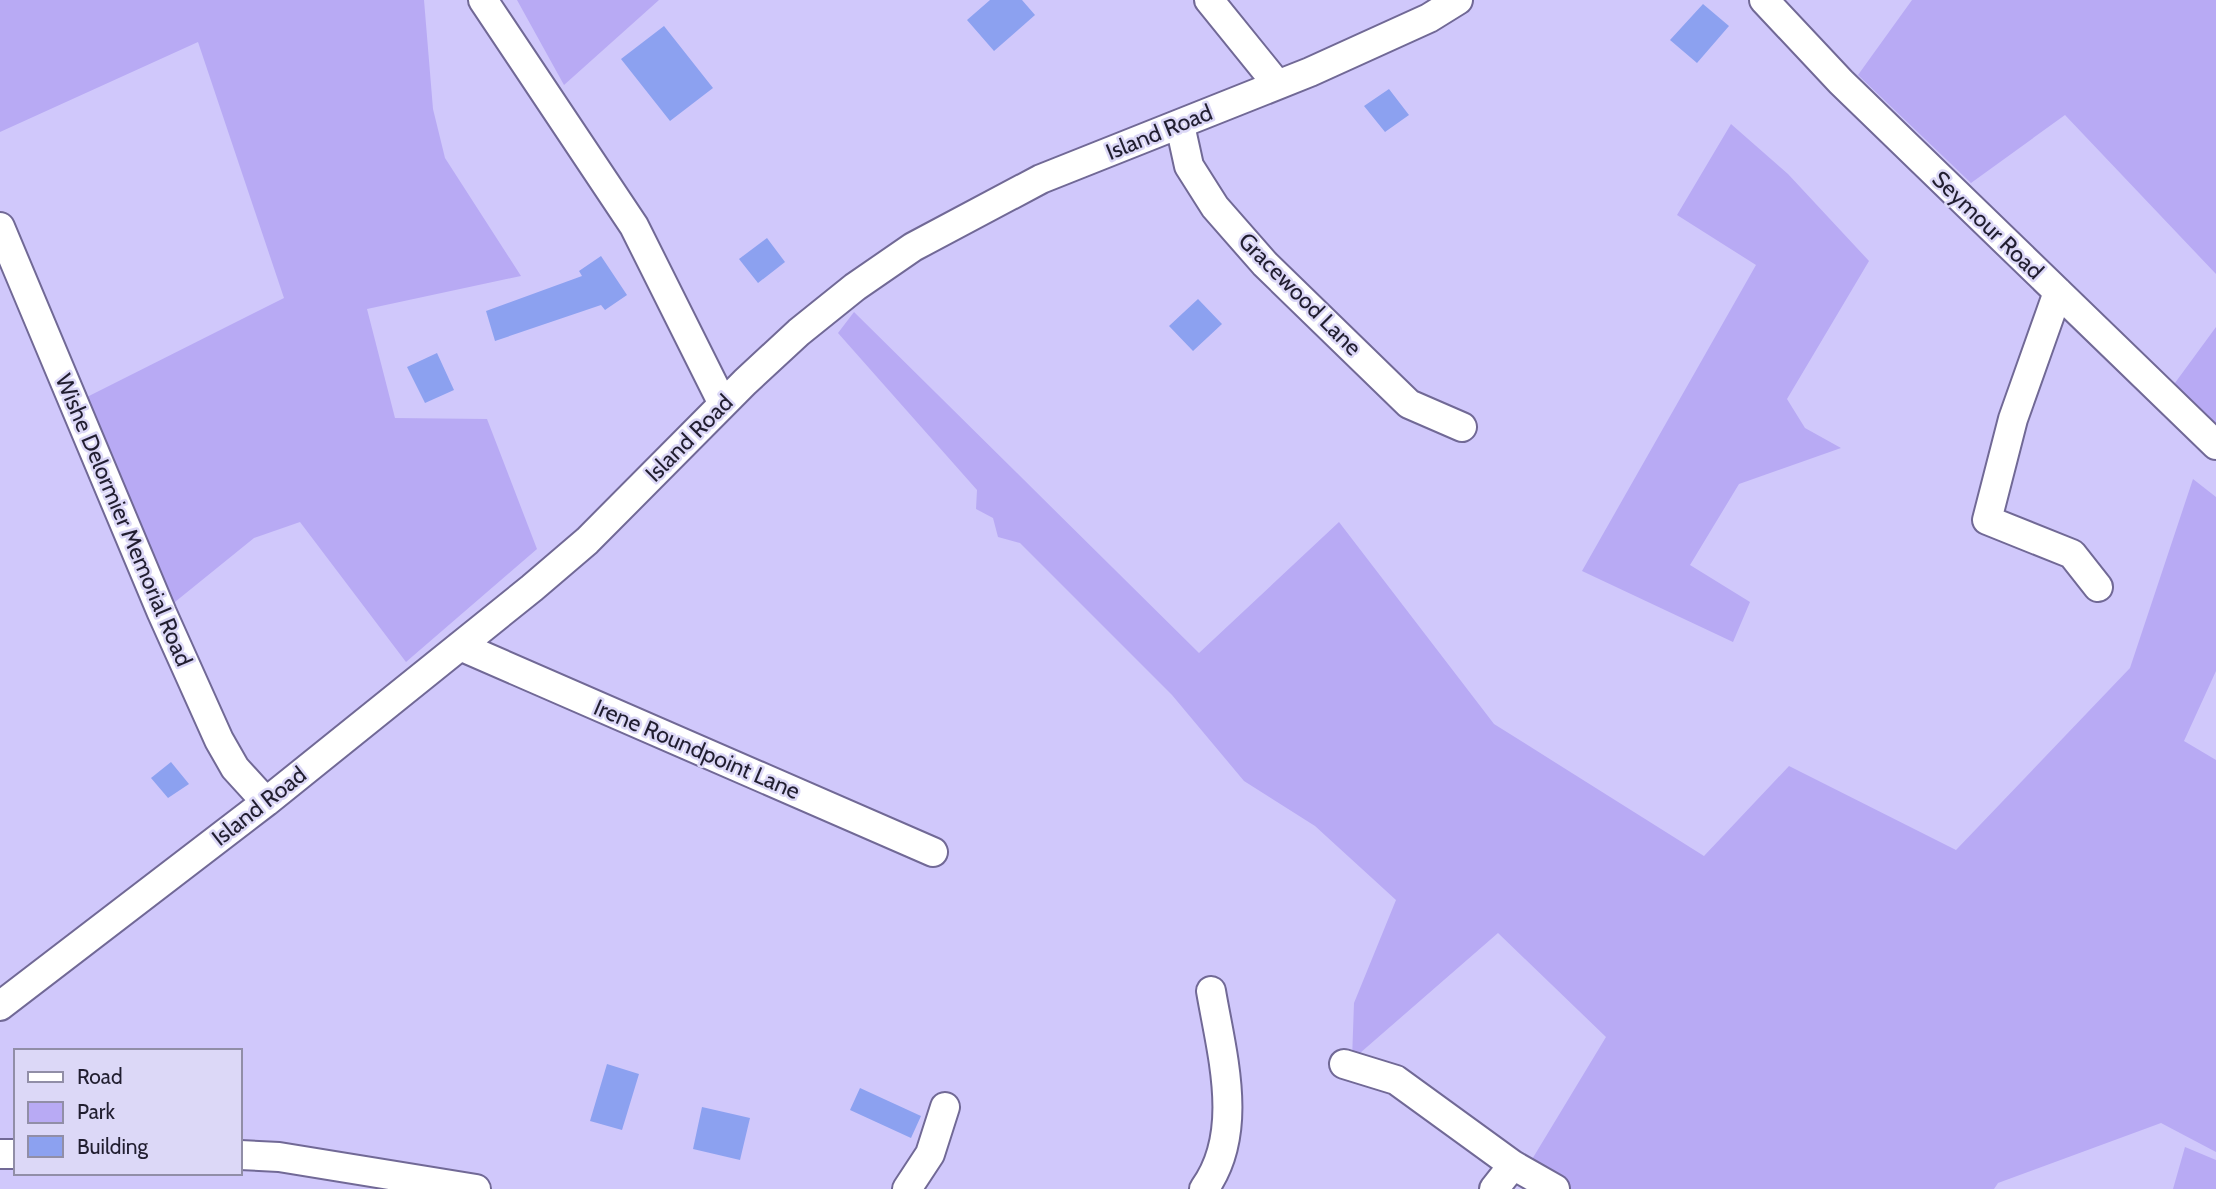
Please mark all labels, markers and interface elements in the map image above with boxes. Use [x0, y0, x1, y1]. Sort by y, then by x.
street label: Island Road [1102, 98, 1216, 166]
street label: Seymour Road [1927, 165, 2049, 285]
street label: Gracewood Lane [1233, 227, 1368, 362]
street label: Wishe Delormier Memorial Road [50, 370, 198, 670]
street label: Island Road [639, 388, 739, 488]
street label: Irene Roundpoint Lane [590, 693, 804, 805]
street label: Island Road [206, 760, 312, 852]
legend [14, 1049, 242, 1175]
text: Road [77, 1064, 123, 1089]
text: Park [77, 1099, 115, 1124]
text: Building [77, 1134, 149, 1159]

